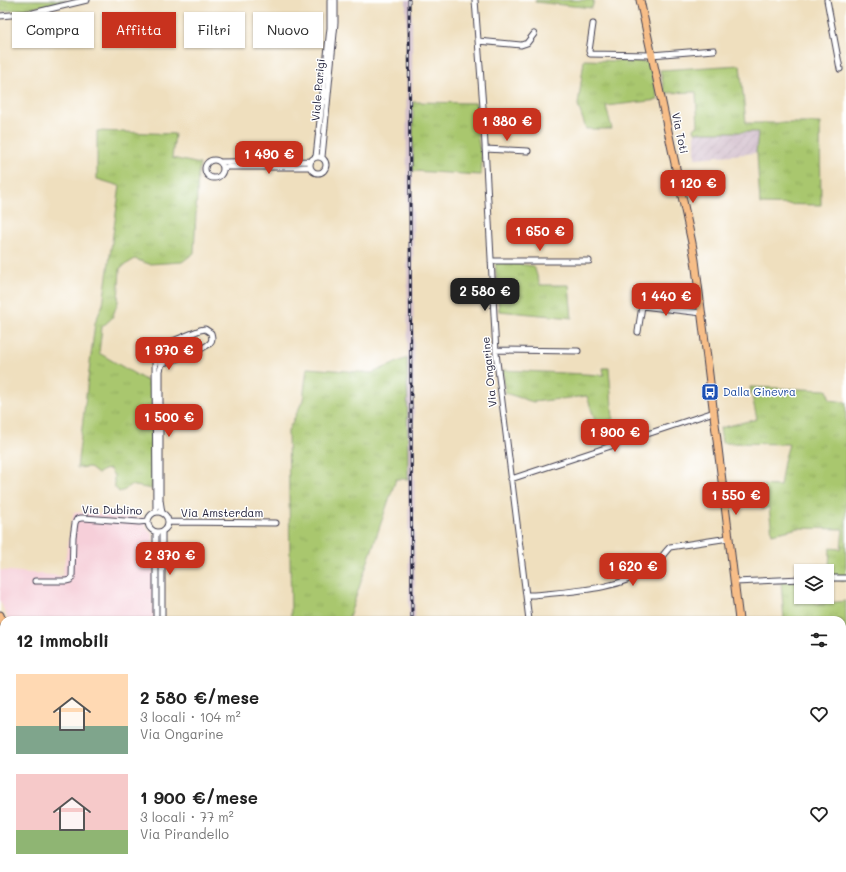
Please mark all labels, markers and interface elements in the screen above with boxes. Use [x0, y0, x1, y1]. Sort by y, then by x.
chip: Compra [12, 12, 94, 48]
chip: Affitta [102, 12, 176, 48]
chip: Filtri [184, 12, 245, 48]
chip: Nuovo [253, 12, 323, 48]
street label: Viale Parigi [307, 58, 328, 122]
pin: 1 380 € [470, 108, 544, 142]
street label: Via Toti [669, 111, 692, 155]
text: 1 380 € [482, 112, 532, 129]
pin: 1 490 € [232, 141, 306, 175]
text: 1 490 € [244, 145, 294, 162]
pin: 1 120 € [656, 170, 730, 204]
text: 1 120 € [669, 174, 717, 191]
pin: 1 650 € [503, 218, 577, 252]
text: 1 650 € [515, 222, 565, 239]
pin: 2 580 € [448, 278, 522, 312]
text: 2 580 € [459, 282, 511, 299]
pin: 1 440 € [629, 283, 703, 317]
text: 1 440 € [641, 287, 691, 304]
street label: Via Ongarine [477, 336, 500, 408]
pin: 1 970 € [132, 337, 206, 371]
text: 1 970 € [144, 341, 194, 358]
bus stop icon: Dalla Ginevra [700, 382, 720, 402]
place label: Dalla Ginevra [723, 384, 796, 399]
pin: 1 500 € [132, 404, 206, 438]
text: 1 500 € [144, 408, 194, 425]
pin: 1 900 € [578, 419, 652, 453]
text: 1 900 € [590, 423, 640, 440]
pin: 1 550 € [699, 482, 773, 516]
text: 1 550 € [711, 486, 761, 503]
street label: Via Dublino [82, 501, 143, 518]
street label: Via Amsterdam [181, 505, 263, 520]
pin: 2 370 € [133, 542, 207, 576]
text: 2 370 € [145, 546, 195, 563]
pin: 1 620 € [596, 553, 670, 587]
text: 1 620 € [608, 557, 658, 574]
map controls [794, 564, 834, 604]
button: layers [794, 564, 834, 604]
text: 12 immobili [16, 629, 109, 651]
icon: filters [808, 629, 830, 651]
text: 2 580 €/mese [140, 686, 259, 708]
icon: home [48, 690, 96, 738]
icon: heart [808, 703, 830, 725]
text: 3 locali · 104 m² [140, 708, 241, 725]
text: Via Ongarine [140, 725, 224, 742]
text: 1 900 €/mese [140, 786, 258, 808]
icon: home [48, 790, 96, 838]
icon: heart [808, 803, 830, 825]
text: 3 locali · 77 m² [140, 808, 234, 825]
text: Via Pirandello [140, 825, 229, 842]

